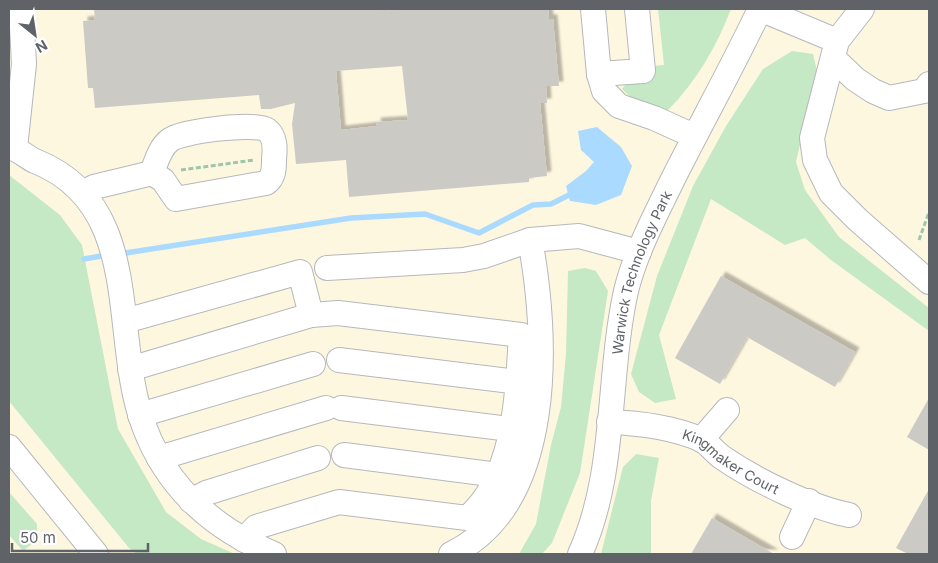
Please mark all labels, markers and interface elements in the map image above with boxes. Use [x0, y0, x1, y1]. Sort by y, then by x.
north arrow [10, 10, 60, 60]
text: N [33, 37, 51, 57]
street label: Warwick Technology Park [608, 187, 675, 355]
street label: Kingmaker Court [680, 425, 783, 497]
scale bar [12, 520, 149, 552]
text: 50 m [20, 528, 56, 547]

